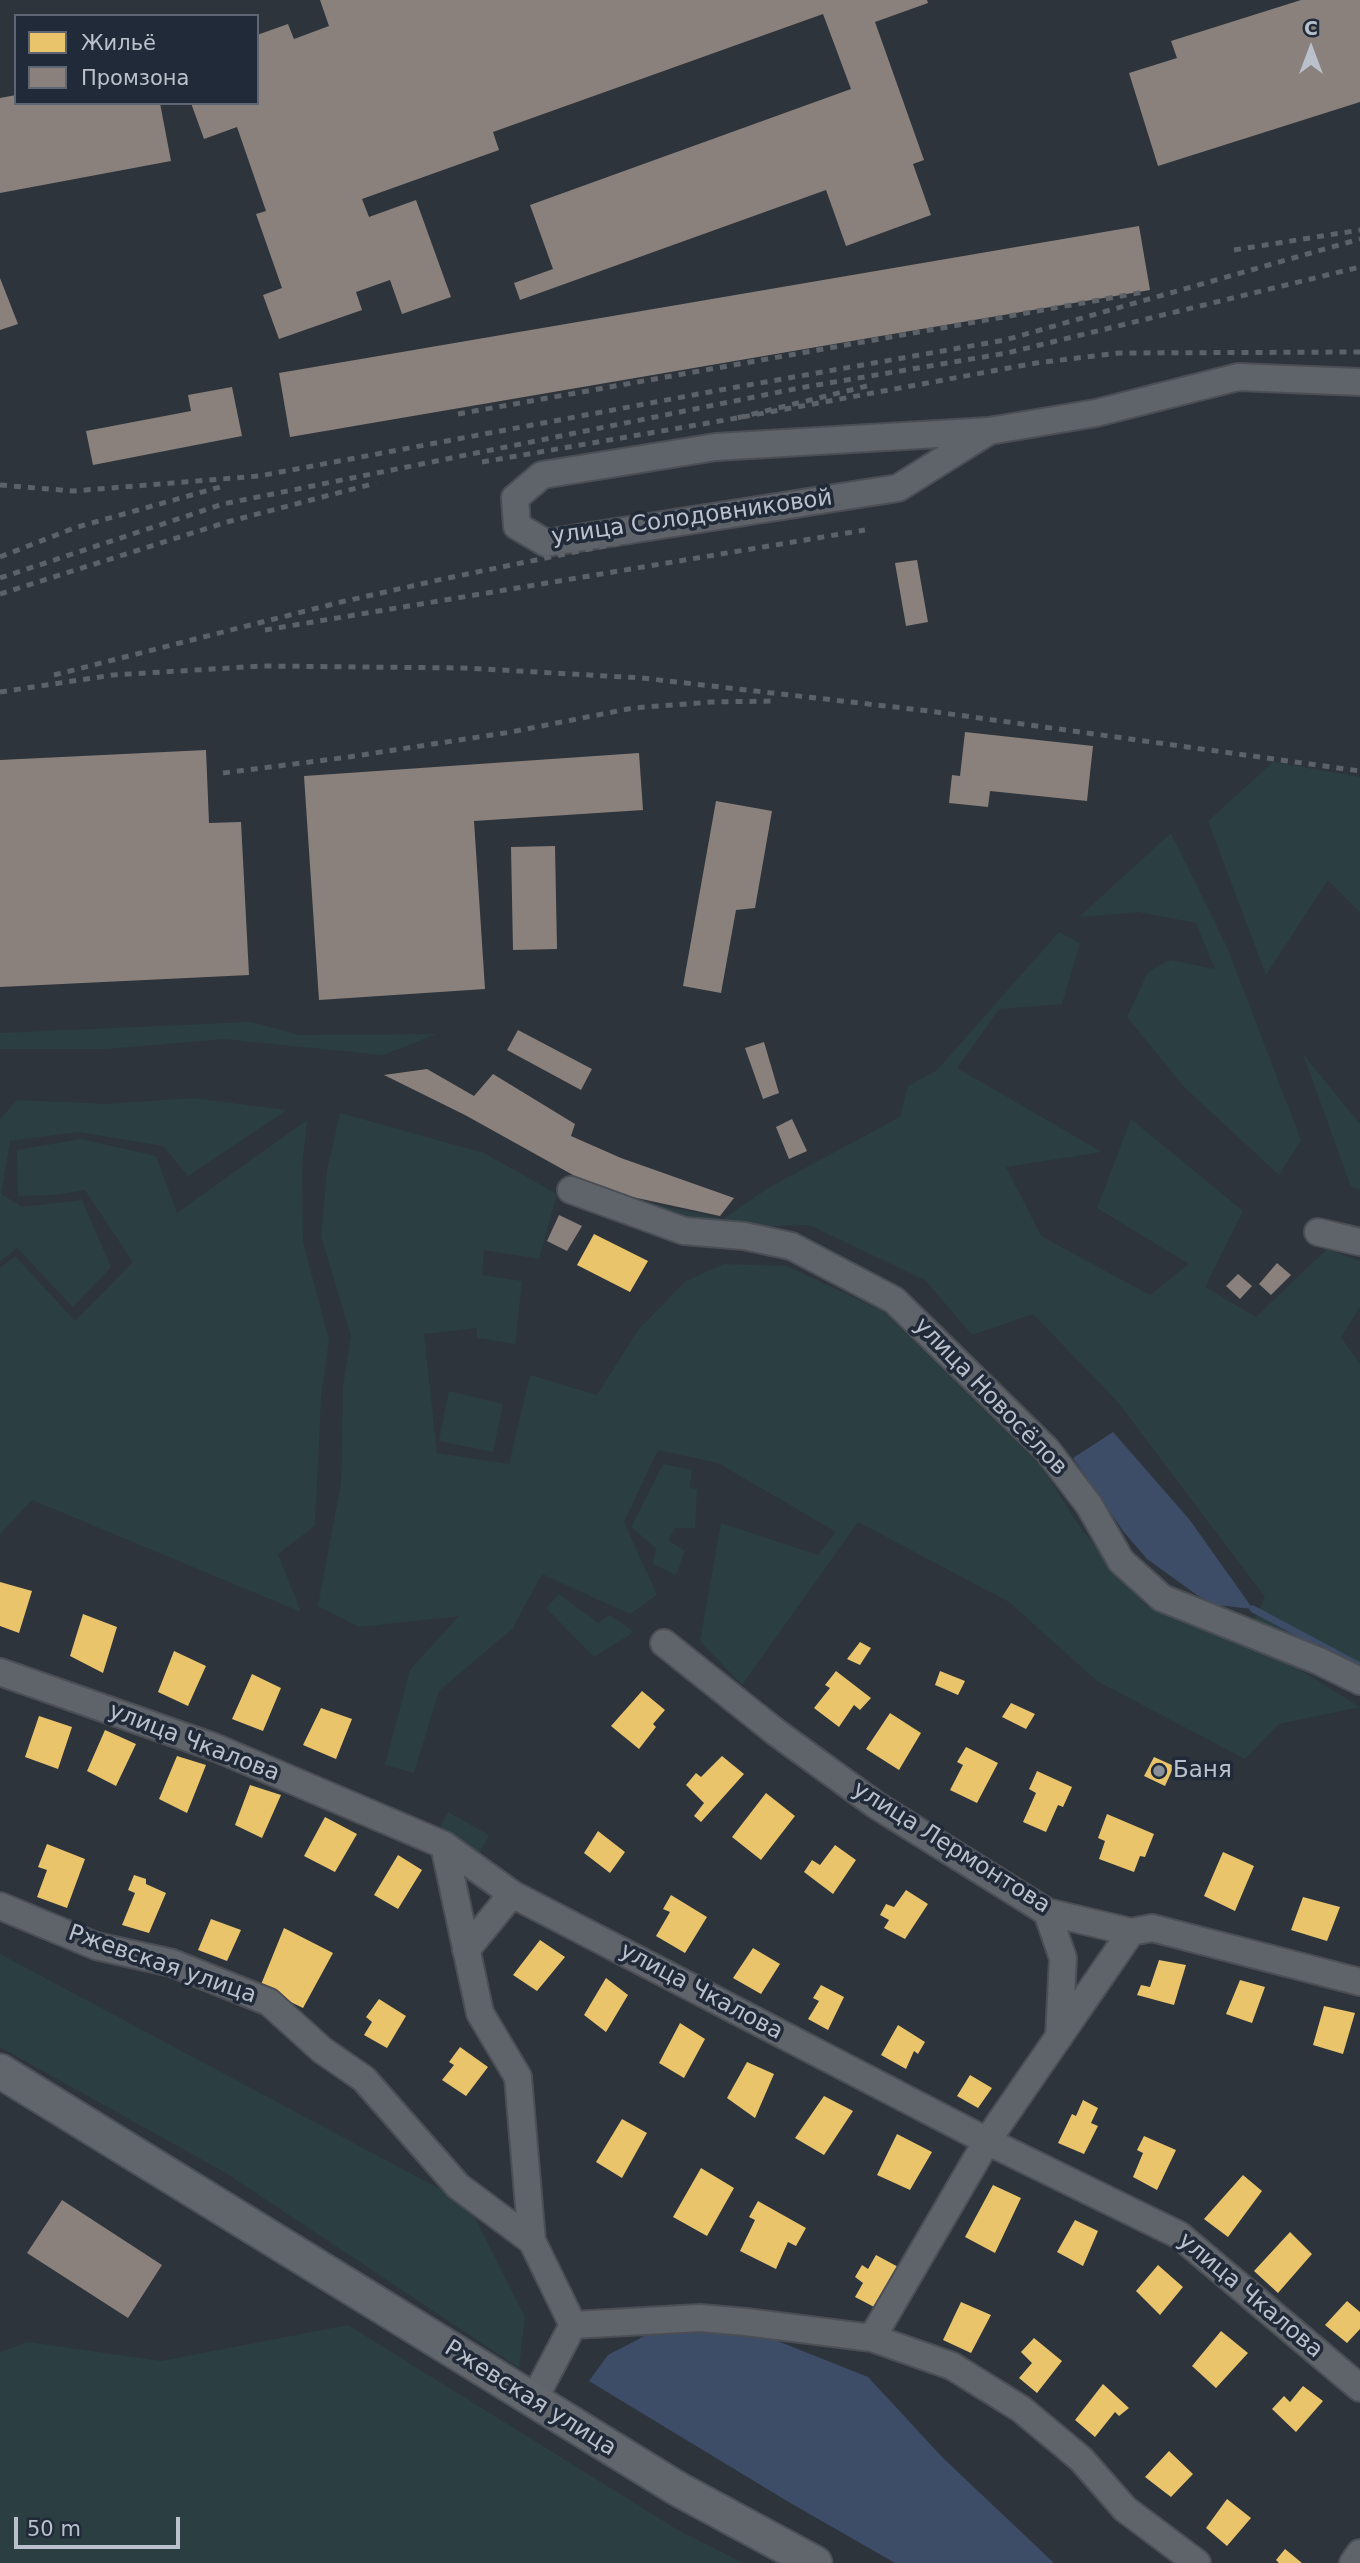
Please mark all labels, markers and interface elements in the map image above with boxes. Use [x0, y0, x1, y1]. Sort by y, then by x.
legend [14, 14, 259, 105]
north arrow [1276, 14, 1346, 84]
text: С [1304, 17, 1318, 39]
text: Жильё [81, 31, 156, 55]
text: Промзона [81, 66, 189, 90]
street label: улица Солодовниковой [550, 485, 834, 551]
street label: улица Новосёлов [908, 1312, 1072, 1482]
street label: улица Чкалова [105, 1698, 283, 1788]
place label: Баня [1173, 1757, 1232, 1785]
marker: Баня [1151, 1763, 1167, 1779]
street label: улица Лермонтова [847, 1776, 1055, 1920]
street label: Ржевская улица [64, 1920, 260, 2010]
street label: улица Чкалова [615, 1937, 787, 2047]
street label: улица Чкалова [1172, 2227, 1328, 2365]
street label: Ржевская улица [439, 2335, 621, 2463]
scale bar [18, 2504, 184, 2548]
text: 50 m [27, 2517, 81, 2541]

